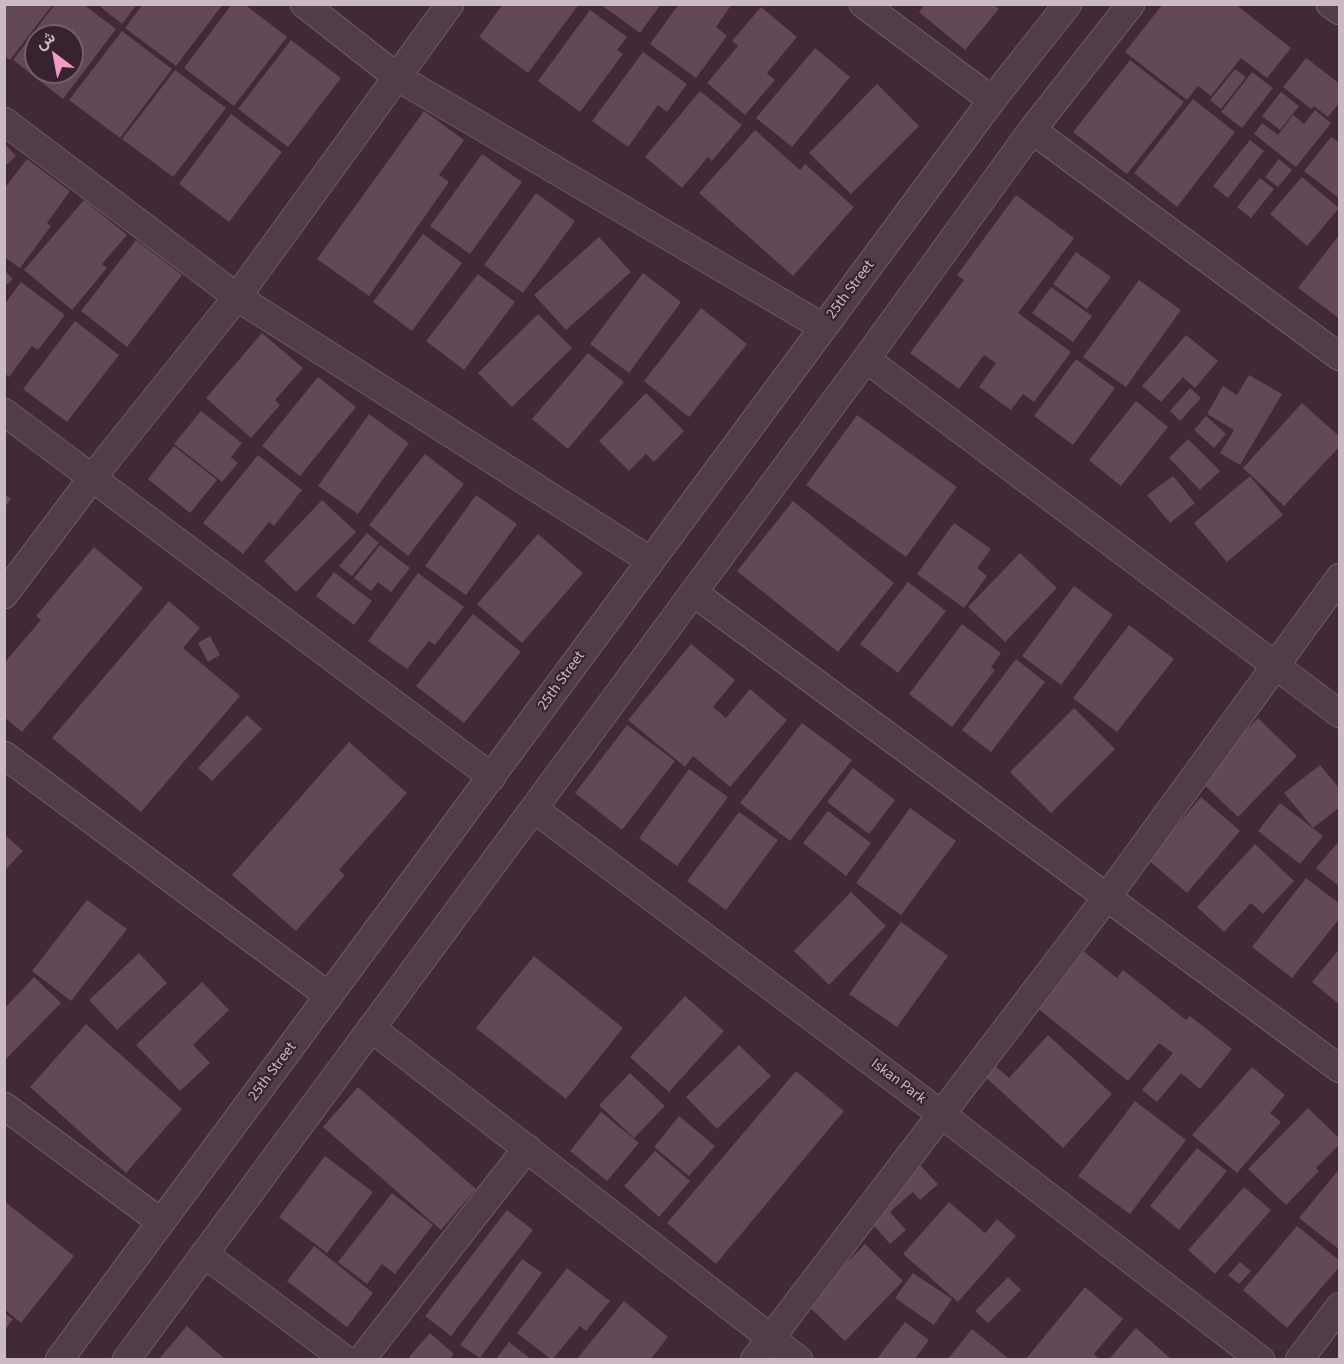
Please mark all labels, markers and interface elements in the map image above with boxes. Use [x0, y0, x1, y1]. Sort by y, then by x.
north arrow [24, 24, 84, 84]
text: ش [32, 26, 59, 55]
street label: 25th Street [823, 257, 879, 323]
street label: 25th Street [535, 648, 589, 714]
street label: 25th Street [245, 1039, 301, 1105]
street label: Iskan Park [867, 1055, 929, 1109]

